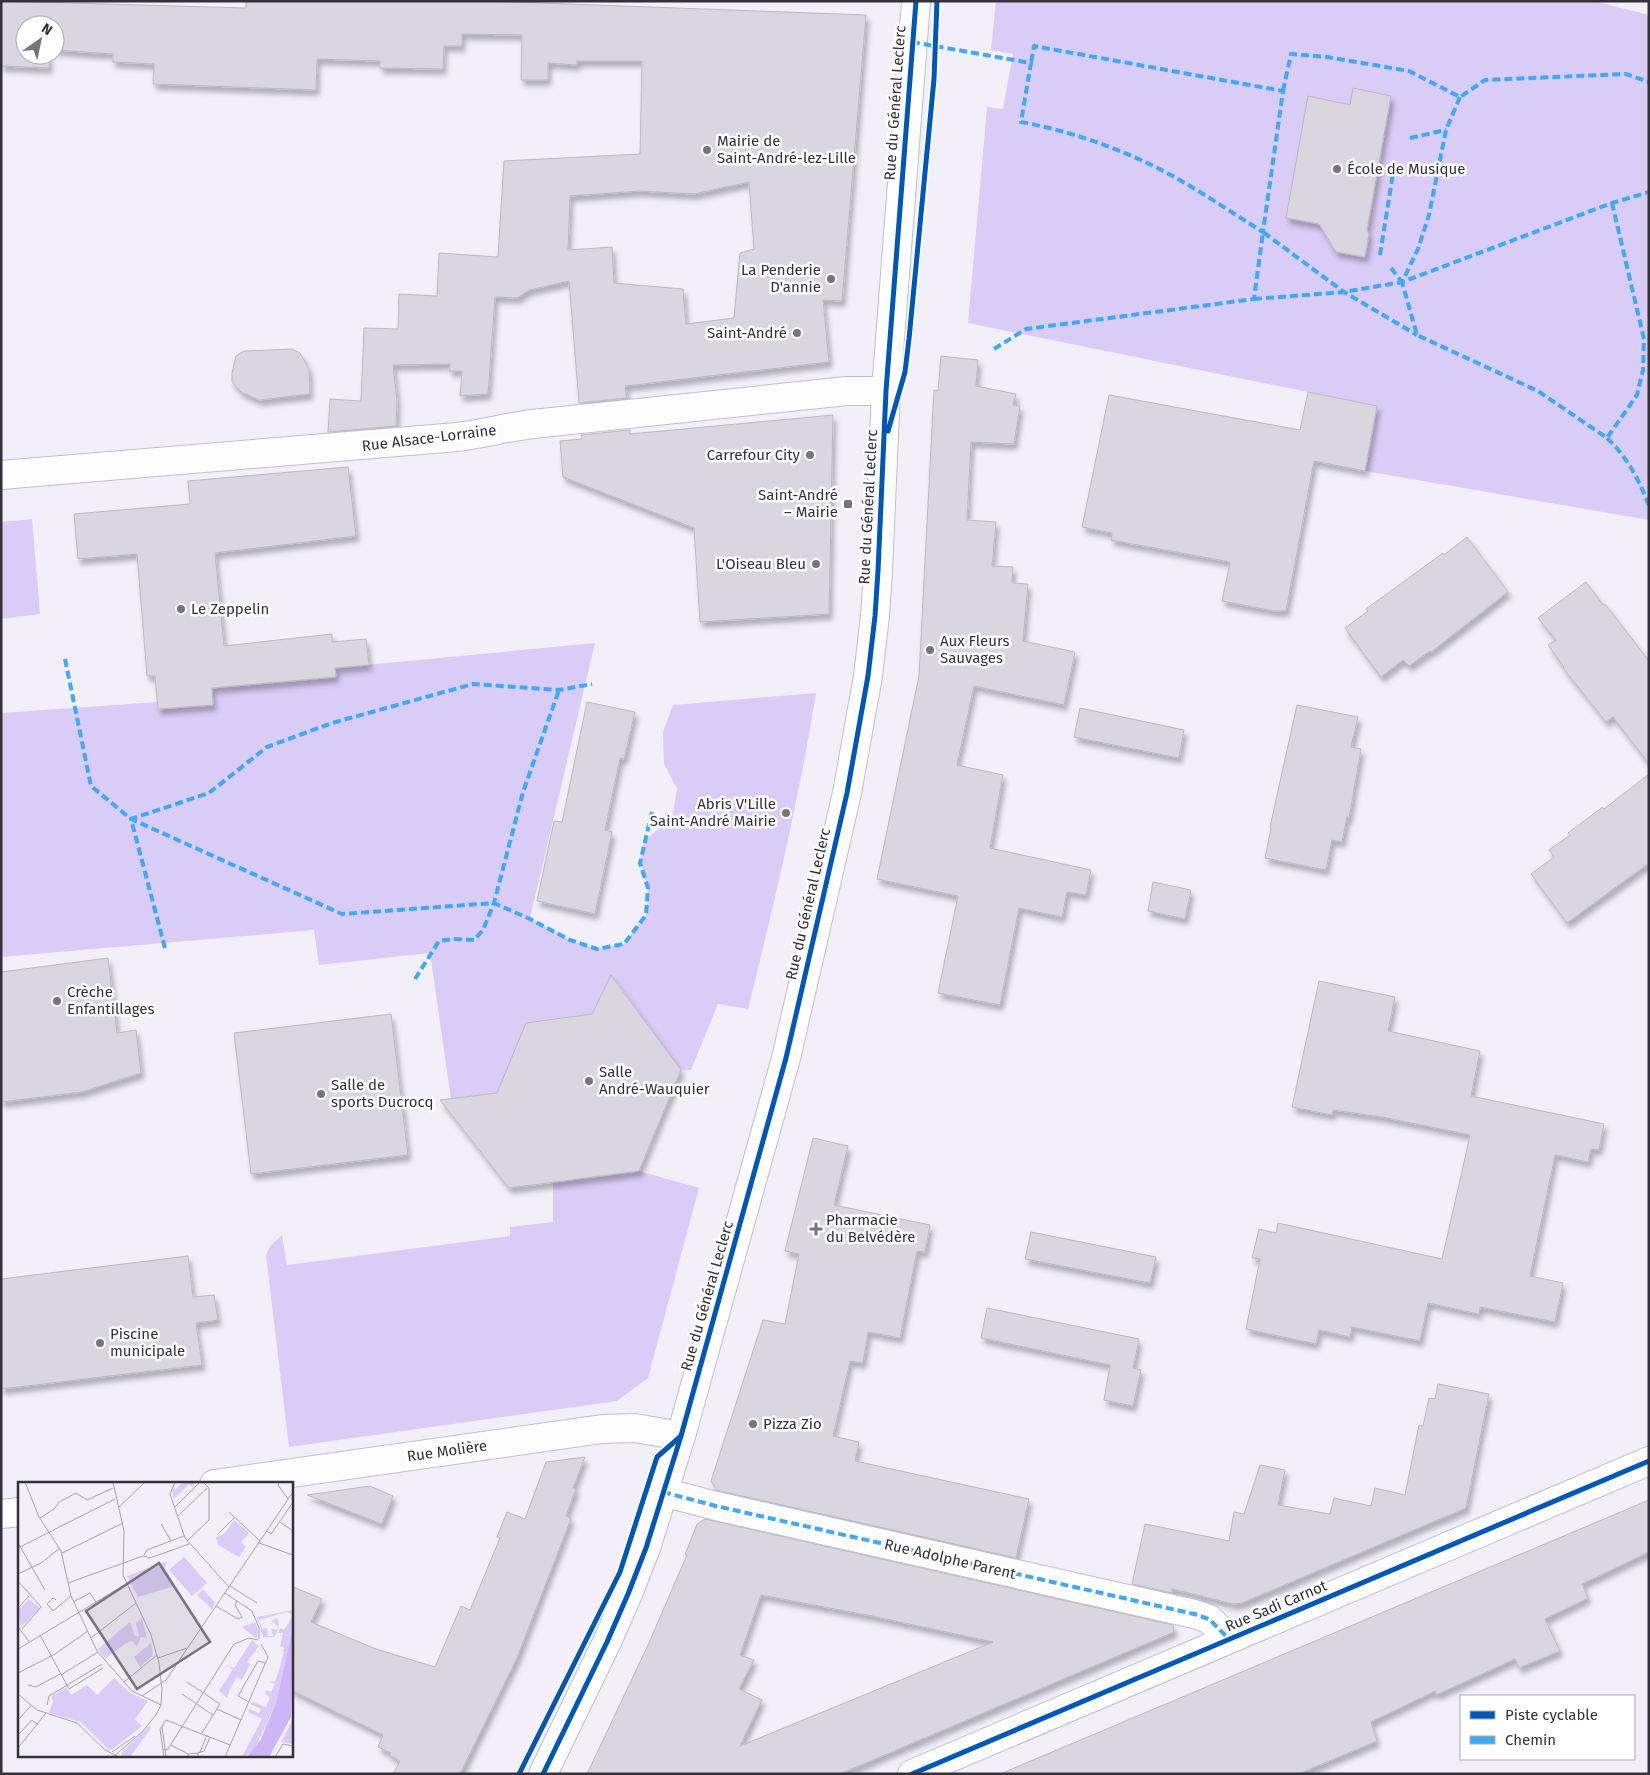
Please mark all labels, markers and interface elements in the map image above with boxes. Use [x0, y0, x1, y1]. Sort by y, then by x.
north arrow [15, 15, 65, 65]
text: N [38, 20, 55, 39]
street label: Rue du Général Leclerc [881, 25, 909, 181]
place label: Mairie de Saint-André-lez-Lille [717, 132, 856, 167]
marker: Mairie de Saint-André-lez-Lille [701, 144, 713, 156]
place label: École de Musique [1347, 160, 1465, 178]
marker: École de Musique [1331, 163, 1343, 175]
place label: La Penderie D'annie [741, 261, 821, 296]
marker: La Penderie D'annie [825, 273, 837, 285]
place label: Saint-André [707, 324, 787, 342]
marker: Saint-André [791, 327, 803, 339]
street label: Rue Alsace-Lorraine [361, 421, 497, 455]
street label: Rue du Général Leclerc [855, 429, 881, 585]
place label: Carrefour City [707, 446, 801, 464]
marker: Carrefour City [804, 449, 816, 461]
place label: Saint-André – Mairie [758, 486, 838, 521]
marker: Saint-André – Mairie [842, 498, 854, 510]
place label: L'Oiseau Bleu [716, 555, 806, 573]
marker: L'Oiseau Bleu [810, 558, 822, 570]
place label: Le Zeppelin [191, 600, 269, 618]
marker: Le Zeppelin [175, 603, 187, 615]
place label: Aux Fleurs Sauvages [940, 632, 1010, 667]
marker: Aux Fleurs Sauvages [924, 644, 936, 656]
place label: Abris V'Lille Saint-André Mairie [650, 795, 776, 830]
marker: Abris V'Lille Saint-André Mairie [780, 807, 792, 819]
street label: Rue du Général Leclerc [782, 826, 834, 982]
place label: Crèche Enfantillages [67, 983, 154, 1018]
marker: Crèche Enfantillages [51, 995, 63, 1007]
place label: Salle André-Wauquier [599, 1063, 710, 1098]
marker: Salle André-Wauquier [583, 1075, 595, 1087]
place label: Salle de sports Ducrocq [331, 1076, 433, 1111]
marker: Salle de sports Ducrocq [315, 1088, 327, 1100]
place label: Pharmacie du Belvédère [826, 1211, 915, 1246]
street label: Rue du Général Leclerc [677, 1219, 737, 1373]
marker: Pharmacie du Belvédère [810, 1223, 822, 1235]
place label: Piscine municipale [110, 1325, 185, 1360]
marker: Piscine municipale [94, 1337, 106, 1349]
place label: Pizza Zio [763, 1415, 822, 1433]
marker: Pizza Zio [747, 1418, 759, 1430]
street label: Rue Molière [406, 1436, 488, 1466]
inset map [18, 1482, 292, 1758]
street label: Rue Adolphe Parent [883, 1535, 1018, 1583]
street label: Rue Sadi Carnot [1222, 1576, 1330, 1636]
legend [1460, 1695, 1635, 1760]
text: Piste cyclable [1505, 1706, 1598, 1724]
text: Chemin [1505, 1731, 1556, 1749]

